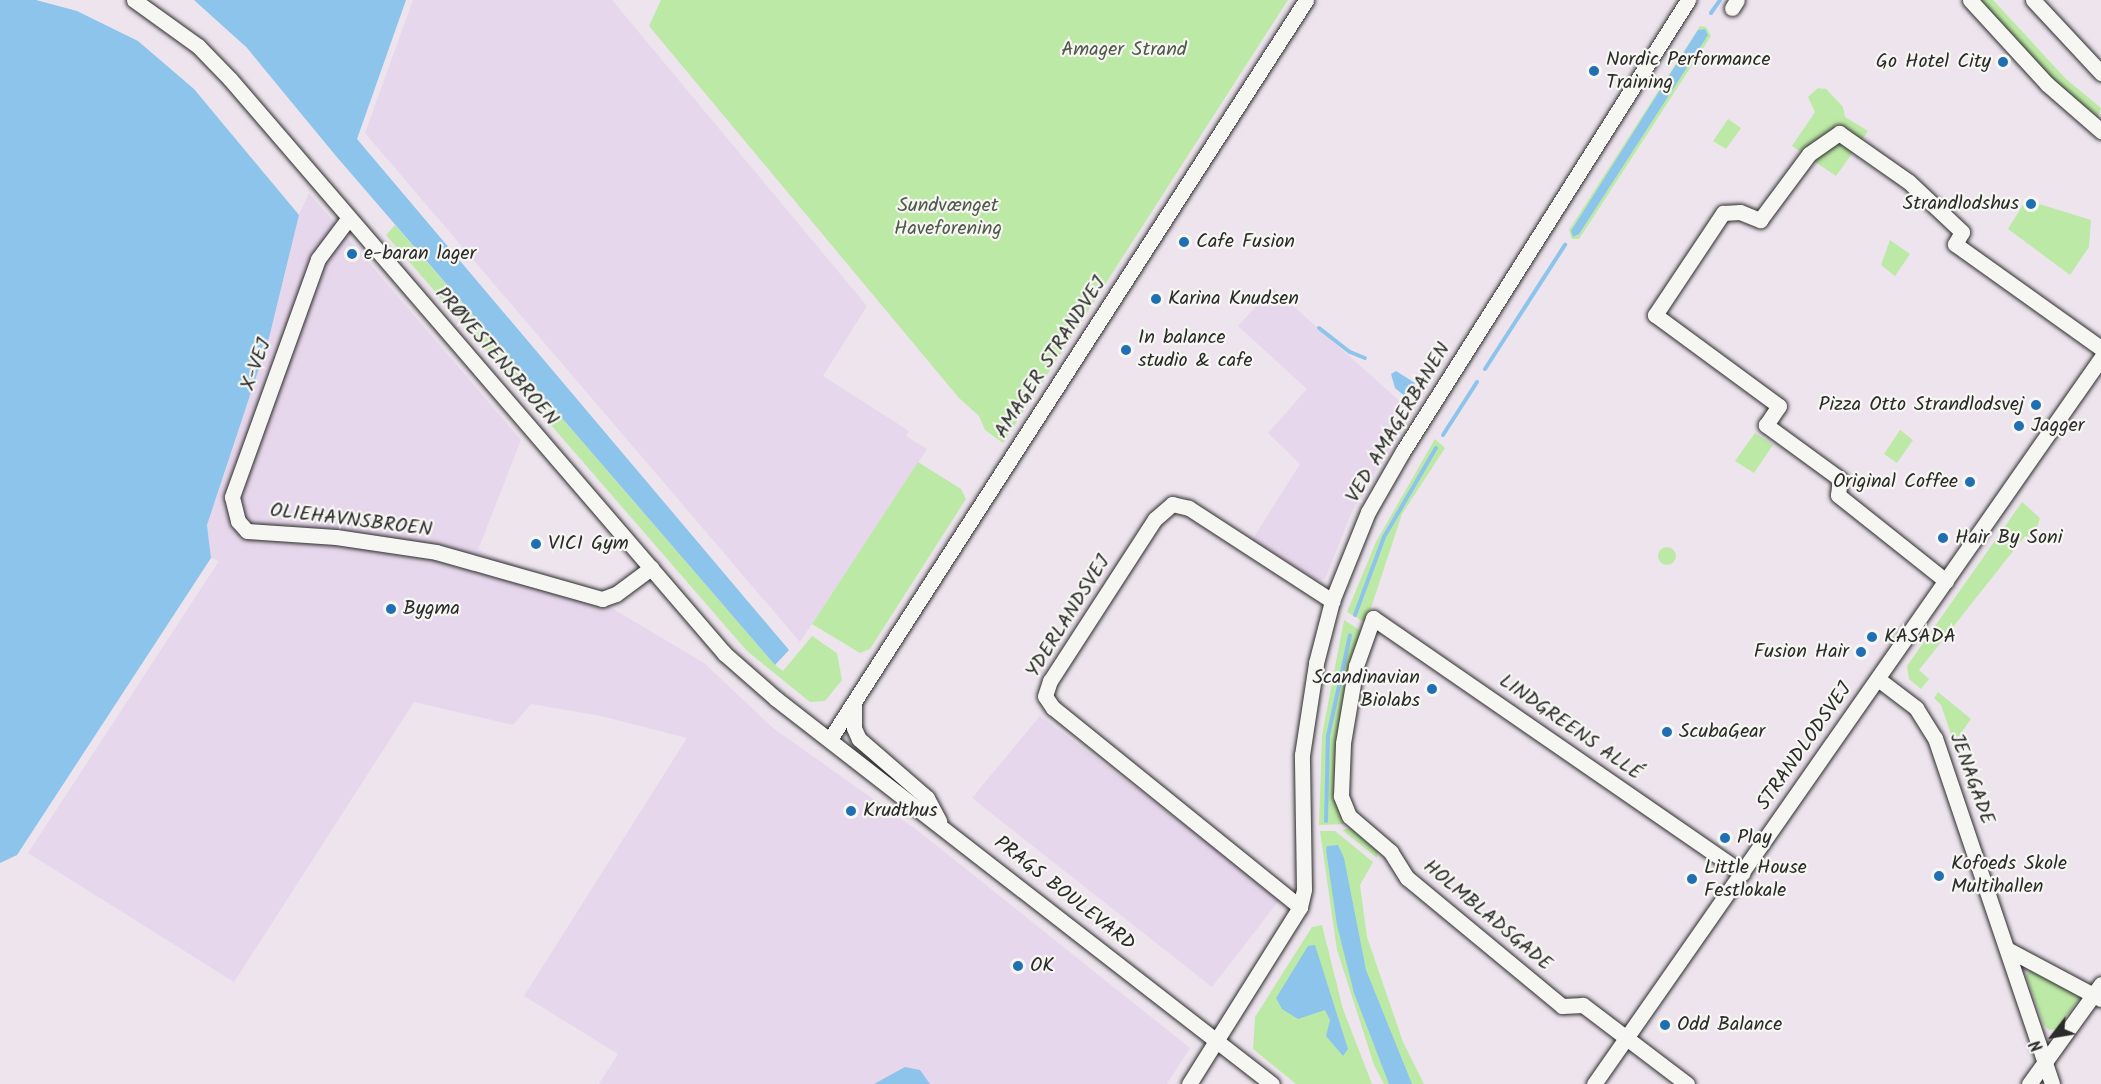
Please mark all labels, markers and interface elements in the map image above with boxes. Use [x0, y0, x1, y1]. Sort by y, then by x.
park label: Amager Strand [1061, 38, 1187, 62]
place label: Nordic Performance Training [1606, 48, 1770, 95]
place label: Go Hotel City [1876, 50, 1991, 74]
marker: Go Hotel City [1996, 55, 2010, 69]
marker: Nordic Performance Training [1587, 64, 1601, 78]
place label: Strandlodshus [1903, 192, 2019, 216]
park label: Sundvænget Haveforening [894, 195, 1002, 242]
marker: Strandlodshus [2024, 197, 2038, 211]
place label: Cafe Fusion [1196, 230, 1295, 254]
marker: Cafe Fusion [1177, 235, 1191, 249]
place label: e-baran lager [364, 242, 476, 266]
marker: e-baran lager [345, 247, 359, 261]
street label: AMAGER STRANDVEJ [990, 273, 1112, 443]
street label: PRØVESTENSBROEN [429, 283, 563, 431]
place label: Karina Knudsen [1168, 287, 1299, 311]
marker: Karina Knudsen [1149, 292, 1163, 306]
place label: In balance studio & cafe [1138, 326, 1253, 373]
street label: X-VEJ [237, 336, 277, 394]
street label: VED AMAGERBANEN [1342, 339, 1456, 507]
marker: In balance studio & cafe [1119, 343, 1133, 357]
place label: Pizza Otto Strandlodsvej [1819, 393, 2024, 417]
marker: Pizza Otto Strandlodsvej [2029, 398, 2043, 412]
place label: Jagger [2031, 414, 2084, 438]
marker: Jagger [2012, 419, 2026, 433]
place label: Original Coffee [1833, 470, 1958, 494]
marker: Original Coffee [1963, 475, 1977, 489]
street label: OLIEHAVNSBROEN [268, 499, 434, 543]
place label: Hair By Soni [1955, 526, 2062, 550]
marker: Hair By Soni [1936, 531, 1950, 545]
place label: VICI Gym [548, 532, 629, 556]
marker: VICI Gym [529, 537, 543, 551]
street label: YDERLANDSVEJ [1022, 551, 1116, 683]
place label: Bygma [403, 597, 460, 621]
marker: Bygma [384, 602, 398, 616]
place label: KASADA [1884, 625, 1956, 649]
marker: KASADA [1865, 630, 1879, 644]
place label: Fusion Hair [1754, 640, 1849, 664]
marker: Fusion Hair [1854, 645, 1868, 659]
place label: Scandinavian Biolabs [1312, 666, 1420, 713]
street label: LINDGREENS ALLÉ [1494, 670, 1646, 786]
street label: STRANDLODSVEJ [1752, 679, 1858, 815]
marker: Scandinavian Biolabs [1425, 682, 1439, 696]
place label: ScubaGear [1679, 720, 1765, 744]
marker: ScubaGear [1660, 725, 1674, 739]
street label: JENAGADE [1943, 730, 1999, 828]
place label: Krudthus [863, 799, 938, 823]
marker: Krudthus [844, 804, 858, 818]
place label: Play [1737, 826, 1772, 850]
street label: PRAGS BOULEVARD [989, 831, 1139, 957]
marker: Play [1718, 831, 1732, 845]
place label: Kofoeds Skole Multihallen [1951, 852, 2067, 899]
street label: HOLMBLADSGADE [1418, 855, 1556, 977]
place label: Little House Festlokale [1704, 856, 1807, 903]
marker: Kofoeds Skole Multihallen [1932, 869, 1946, 883]
marker: Little House Festlokale [1685, 872, 1699, 886]
place label: OK [1030, 954, 1054, 978]
marker: OK [1011, 959, 1025, 973]
north arrow [2023, 1006, 2083, 1066]
place label: Odd Balance [1677, 1013, 1782, 1037]
marker: Odd Balance [1658, 1018, 1672, 1032]
text: N [2024, 1035, 2050, 1056]

